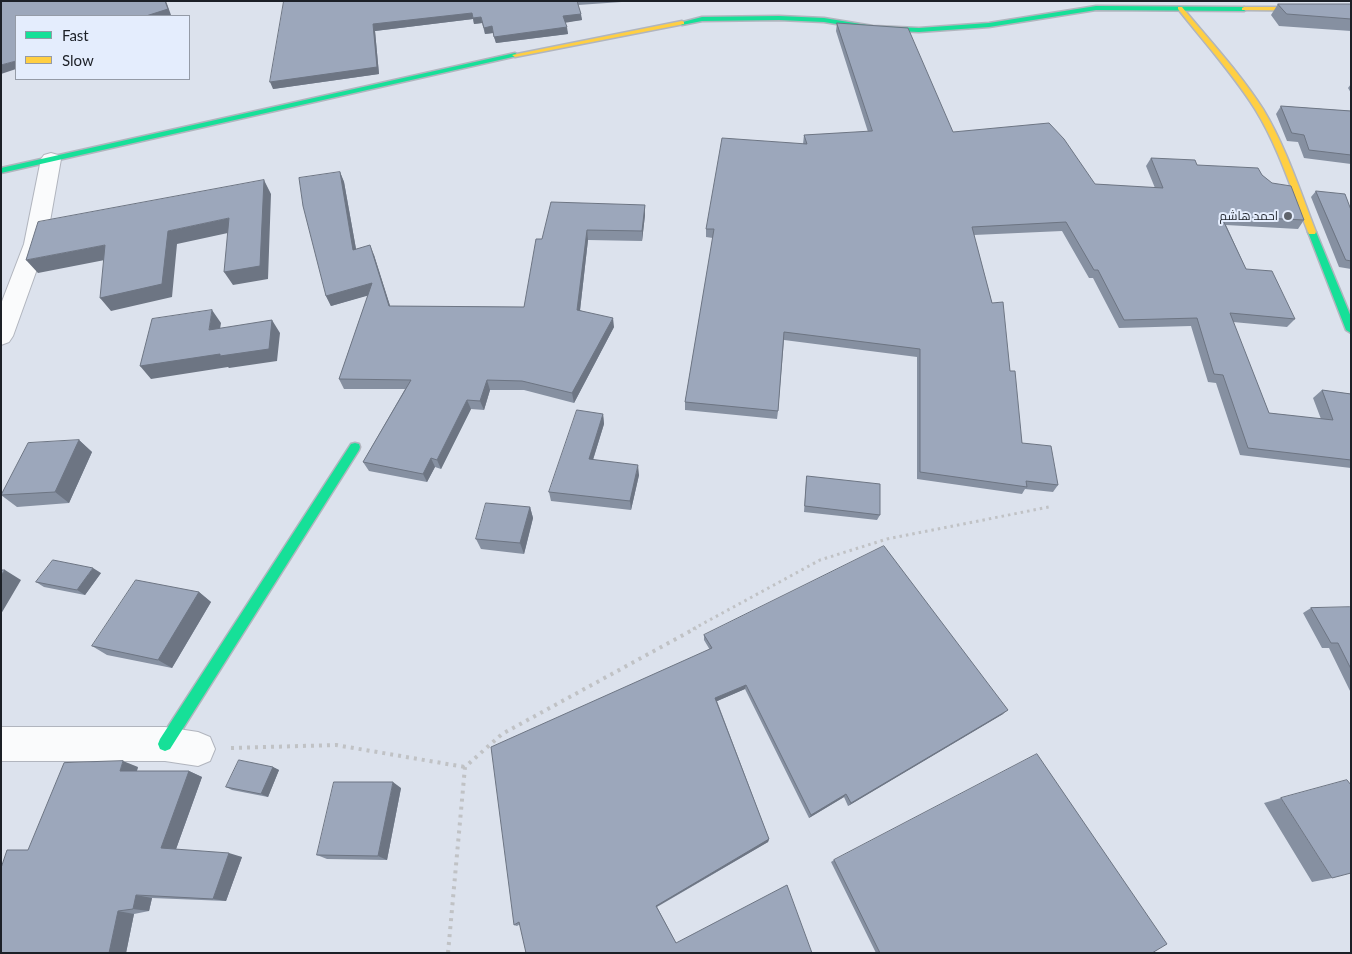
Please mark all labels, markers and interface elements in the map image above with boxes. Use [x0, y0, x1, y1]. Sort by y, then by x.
legend [15, 15, 190, 80]
text: Fast [62, 26, 89, 44]
text: Slow [62, 51, 94, 69]
place label: احمد هاشم [1220, 209, 1278, 223]
marker: احمد هاشم [1282, 210, 1294, 222]

